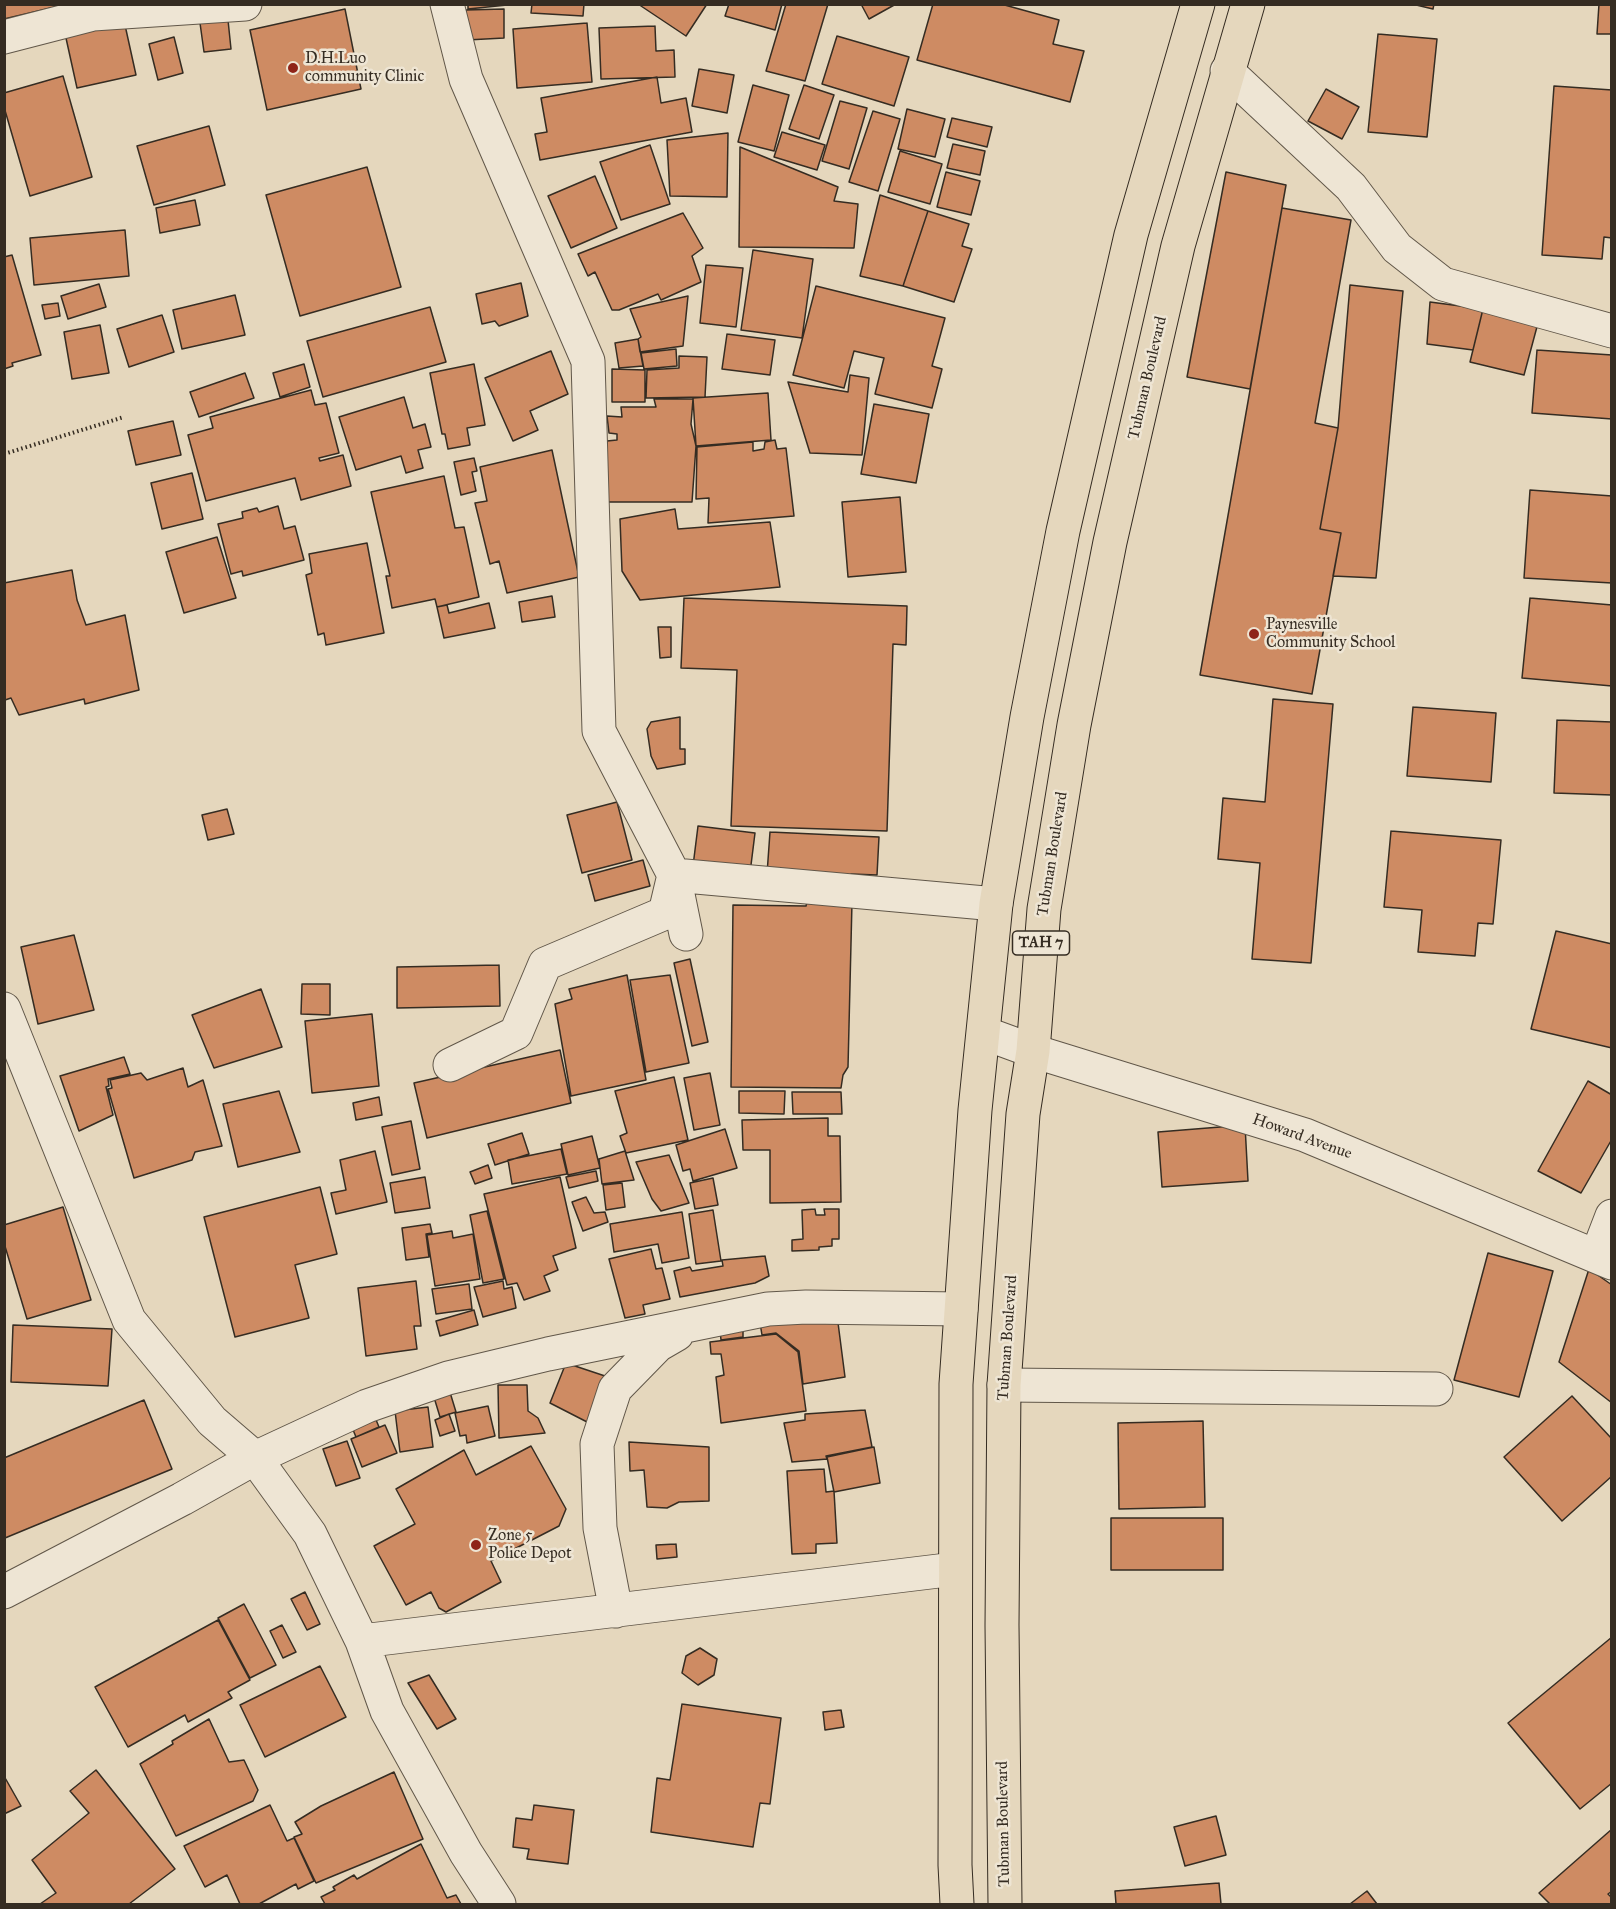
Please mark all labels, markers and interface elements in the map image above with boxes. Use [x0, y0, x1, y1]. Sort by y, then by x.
place label: D.H.Luo community Clinic [305, 49, 424, 87]
marker: D.H.Luo community Clinic [286, 61, 300, 75]
street label: Tubman Boulevard [1125, 315, 1171, 441]
place label: Paynesville Community School [1266, 615, 1395, 653]
marker: Paynesville Community School [1247, 627, 1261, 641]
street label: Tubman Boulevard [1034, 790, 1072, 918]
road number: TAH 7 [1012, 931, 1070, 955]
street label: Howard Avenue [1250, 1110, 1354, 1164]
street label: Tubman Boulevard [994, 1275, 1022, 1401]
place label: Zone 5 Police Depot [488, 1526, 572, 1564]
marker: Zone 5 Police Depot [469, 1538, 483, 1552]
street label: Tubman Boulevard [993, 1761, 1015, 1887]

